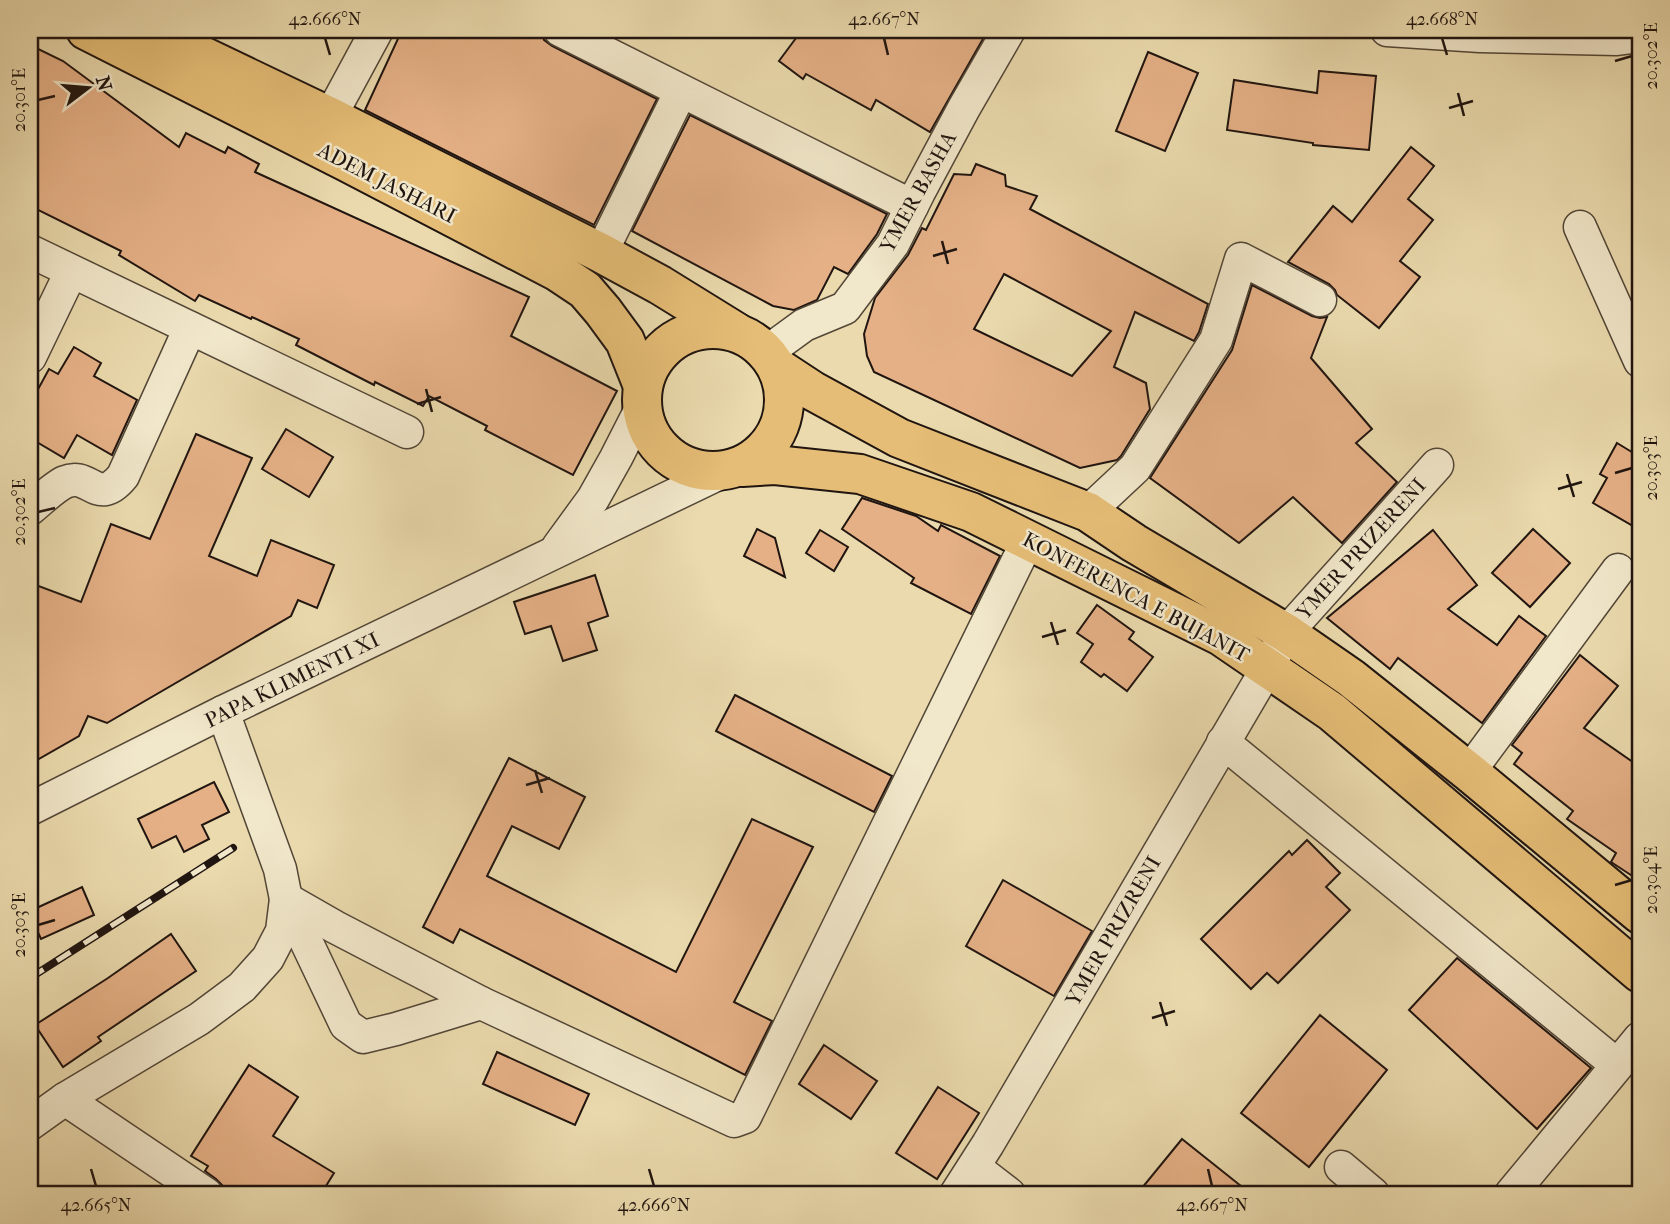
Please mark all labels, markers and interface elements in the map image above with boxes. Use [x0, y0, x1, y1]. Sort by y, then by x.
text: 42.666°N [289, 9, 362, 30]
text: 42.667°N [848, 9, 920, 30]
text: 42.668°N [1406, 9, 1478, 30]
text: 20.302°E [1641, 23, 1662, 89]
north arrow [52, 52, 122, 122]
text: 20.301°E [9, 68, 30, 132]
text: N [91, 74, 116, 94]
street label: YMER BASHA [874, 127, 961, 258]
street label: ADEM JASHARI [313, 137, 460, 228]
text: 20.303°E [1641, 436, 1662, 500]
street label: YMER PRIZERENI [1291, 474, 1431, 625]
text: 20.302°E [9, 479, 30, 545]
street label: KONFERENCA E BUJANIT [1019, 527, 1254, 667]
street label: PAPA KLIMENTI XI [201, 627, 383, 733]
text: 20.304°E [1641, 846, 1662, 914]
street label: YMER PRIZRENI [1060, 852, 1166, 1011]
text: 20.303°E [9, 893, 30, 957]
text: 42.665°N [61, 1195, 132, 1216]
text: 42.666°N [618, 1195, 691, 1216]
text: 42.667°N [1176, 1195, 1248, 1216]

